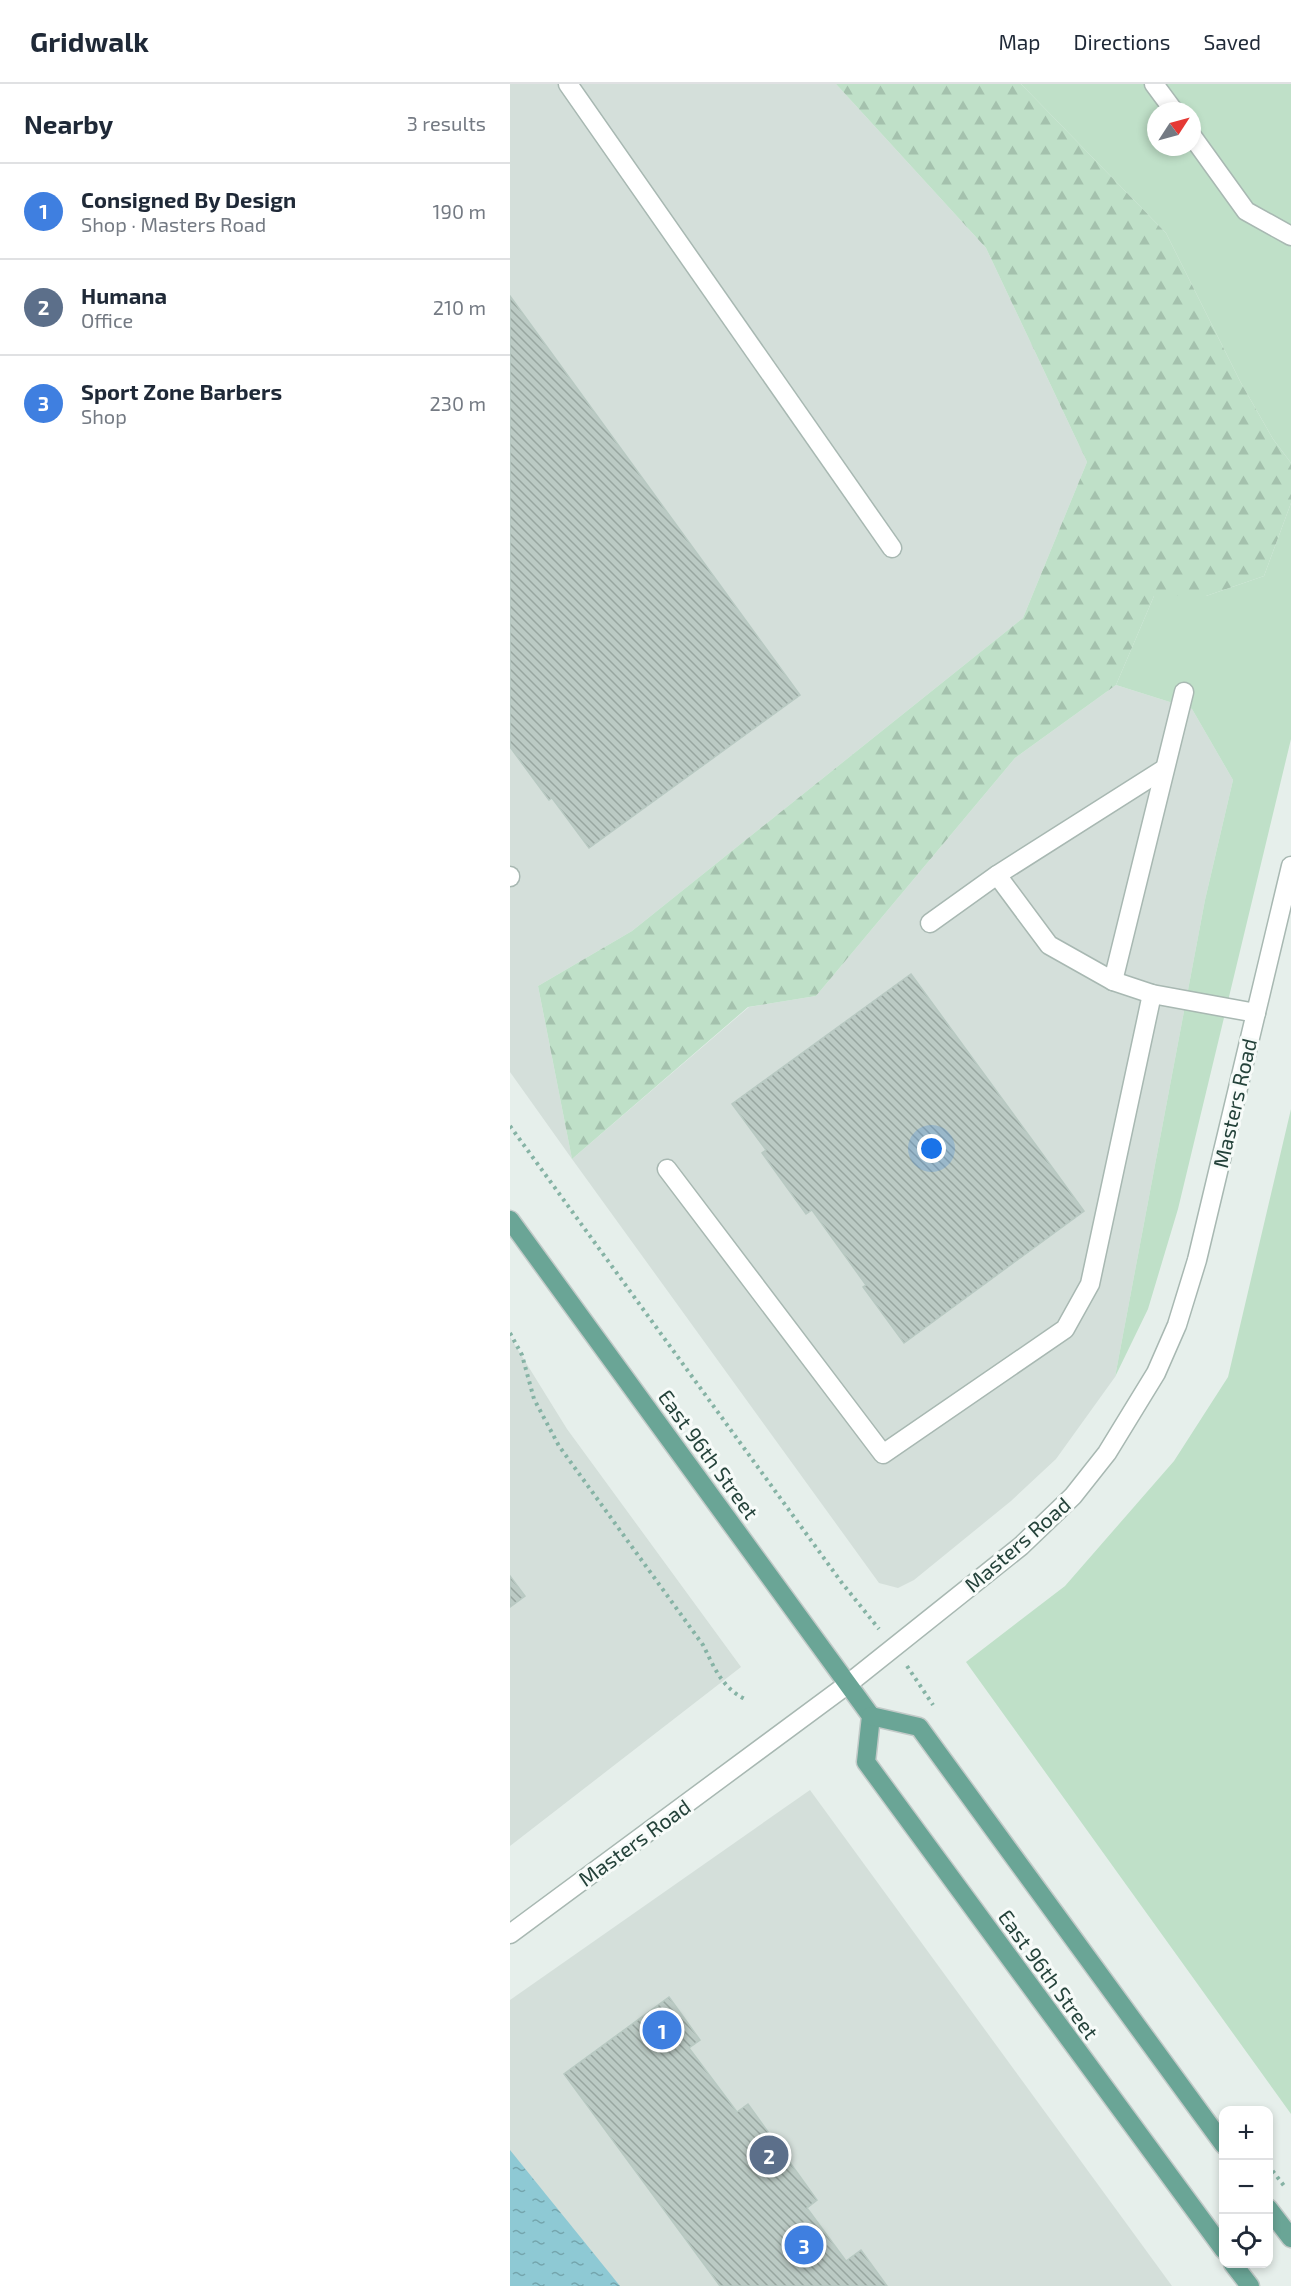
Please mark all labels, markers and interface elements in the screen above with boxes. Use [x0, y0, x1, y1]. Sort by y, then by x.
text: Gridwalk [30, 24, 149, 58]
text: Map [998, 29, 1041, 54]
text: Directions [1074, 29, 1170, 54]
text: Saved [1203, 29, 1261, 54]
north arrow [1147, 102, 1201, 156]
text: Nearby [24, 108, 113, 139]
text: 3 results [407, 111, 486, 135]
text: Consigned By Design [81, 186, 296, 212]
text: 1 [39, 199, 48, 223]
text: 190 m [433, 199, 486, 223]
text: Shop · Masters Road [81, 212, 266, 236]
text: Humana [81, 282, 167, 308]
text: 2 [38, 295, 49, 319]
text: 210 m [433, 295, 486, 319]
text: Office [81, 308, 133, 332]
text: Sport Zone Barbers [81, 378, 282, 404]
text: 3 [38, 391, 49, 415]
text: 230 m [430, 391, 486, 415]
text: Shop [81, 404, 127, 428]
street label: Masters Road [1207, 1036, 1261, 1170]
your location [917, 1134, 946, 1163]
street label: East 96th Street [654, 1384, 764, 1524]
street label: Masters Road [959, 1491, 1075, 1597]
street label: Masters Road [573, 1793, 695, 1891]
street label: East 96th Street [994, 1904, 1104, 2044]
pin: 1 [642, 2008, 682, 2052]
map controls [1219, 2106, 1273, 2268]
button: + [1219, 2106, 1273, 2160]
pin: 2 [750, 2132, 788, 2178]
button: − [1219, 2160, 1273, 2214]
button: locate [1219, 2214, 1273, 2268]
pin: 3 [784, 2222, 824, 2268]

